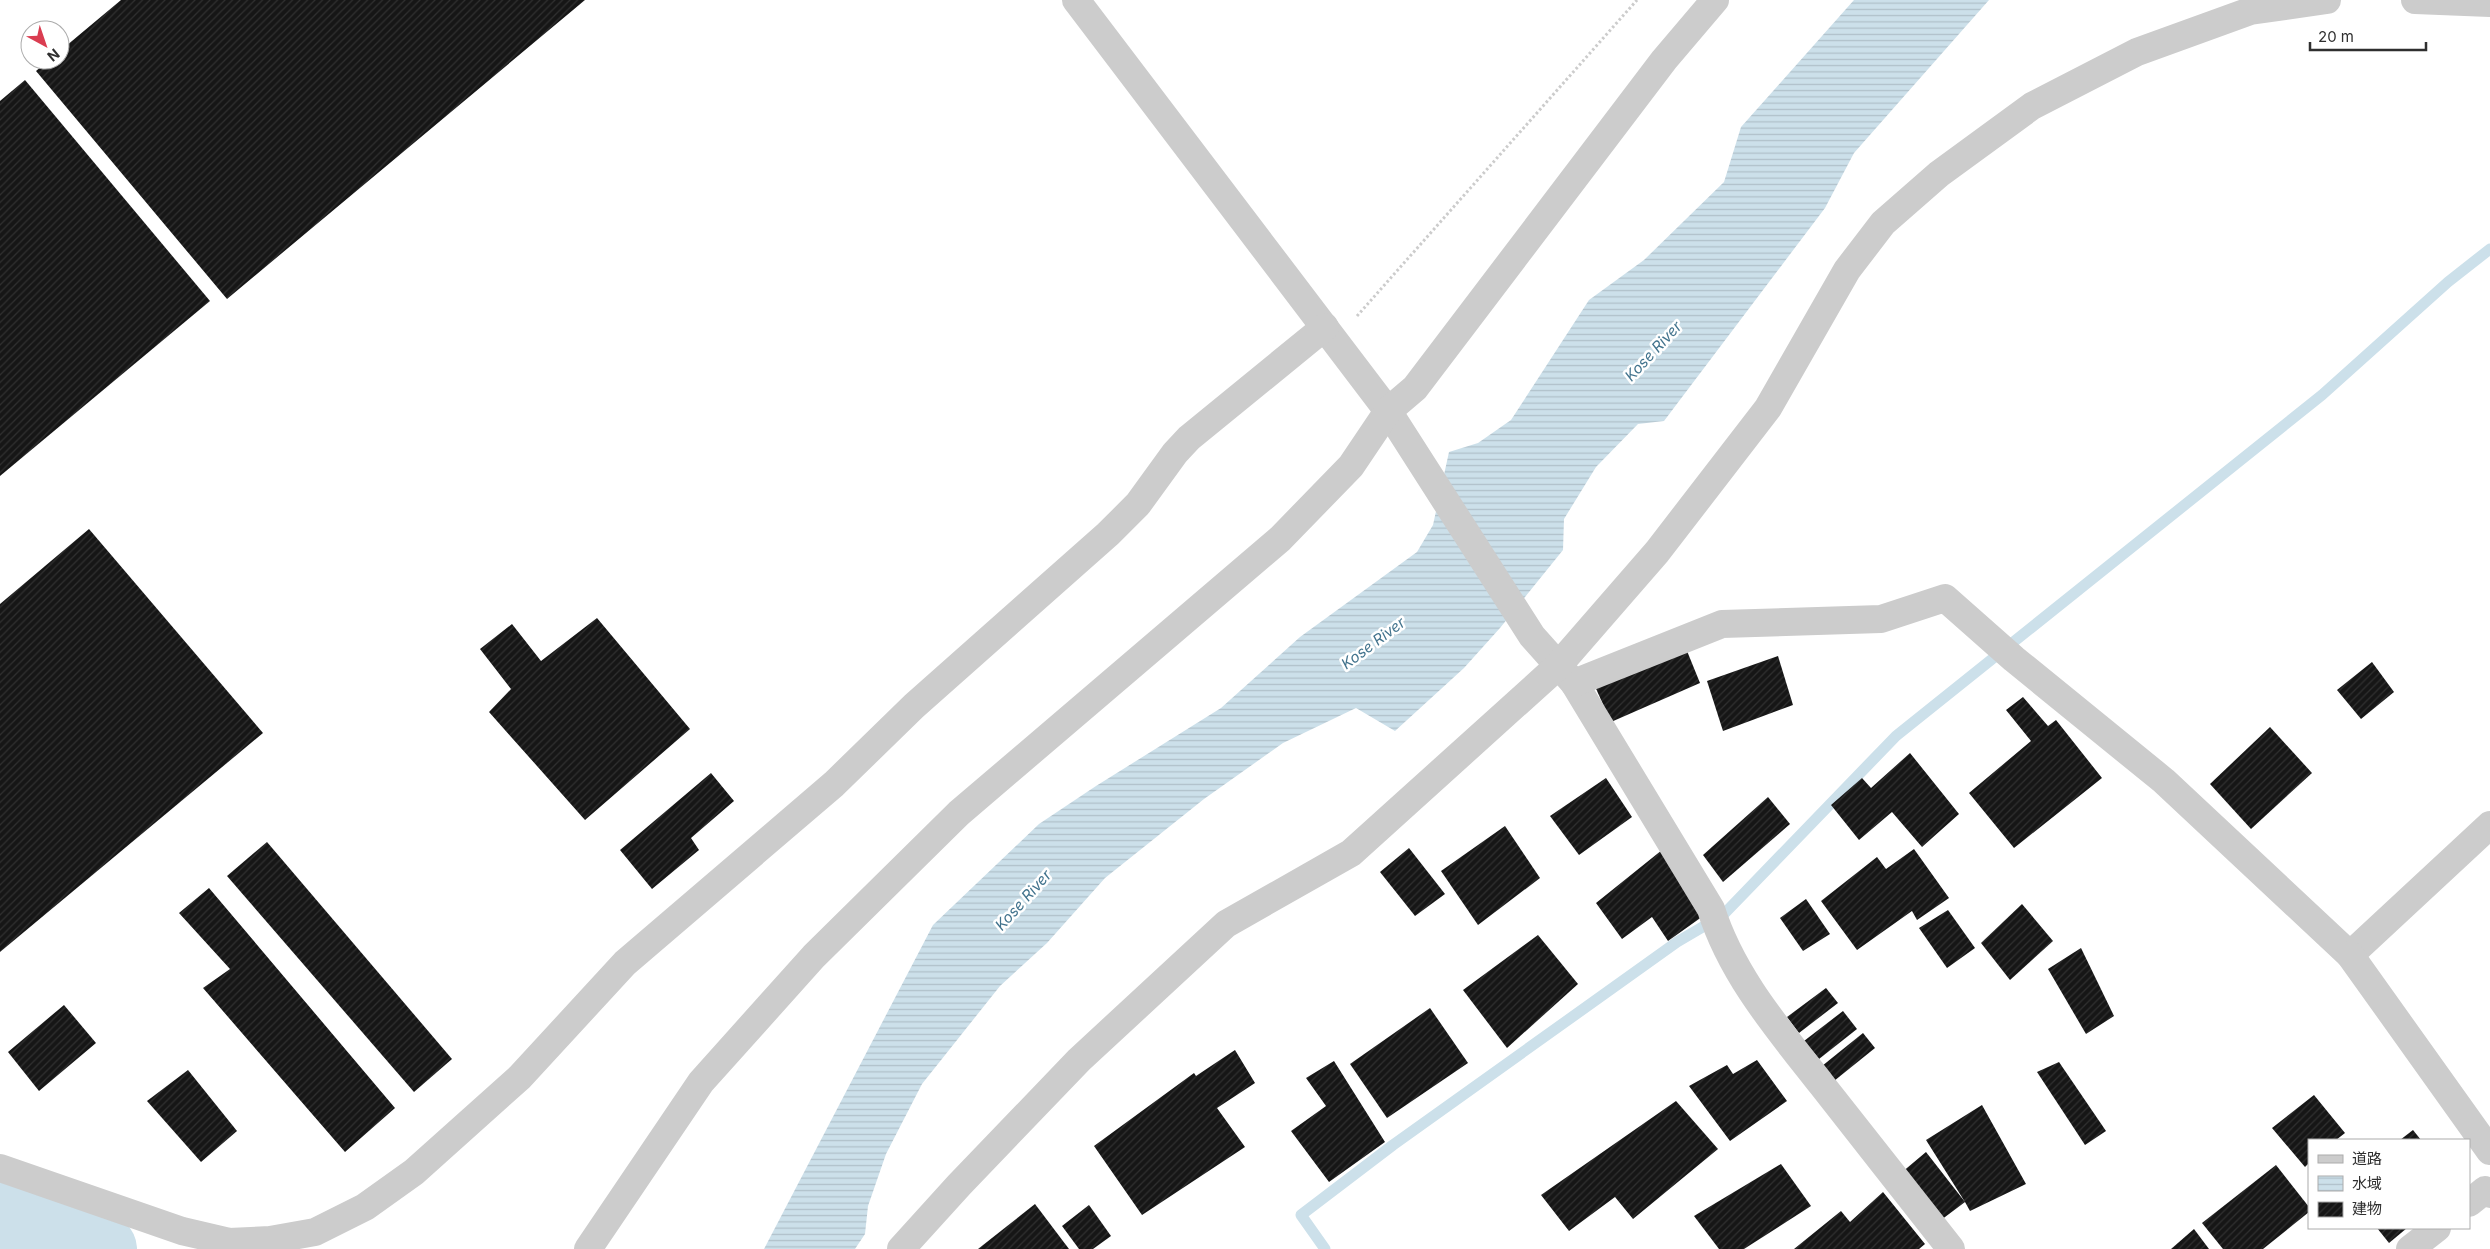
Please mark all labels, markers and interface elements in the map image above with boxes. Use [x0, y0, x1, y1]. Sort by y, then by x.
north arrow [20, 20, 70, 70]
scale bar [2310, 20, 2426, 52]
text: 20 m [2318, 27, 2354, 46]
text: N [44, 45, 63, 65]
water label: Kose River [1620, 317, 1686, 385]
water label: Kose River [1337, 613, 1409, 673]
water label: Kose River [991, 866, 1055, 934]
legend [2308, 1139, 2470, 1229]
text: 道路 [2352, 1149, 2382, 1168]
text: 水域 [2352, 1174, 2382, 1193]
text: 建物 [2352, 1199, 2382, 1218]

